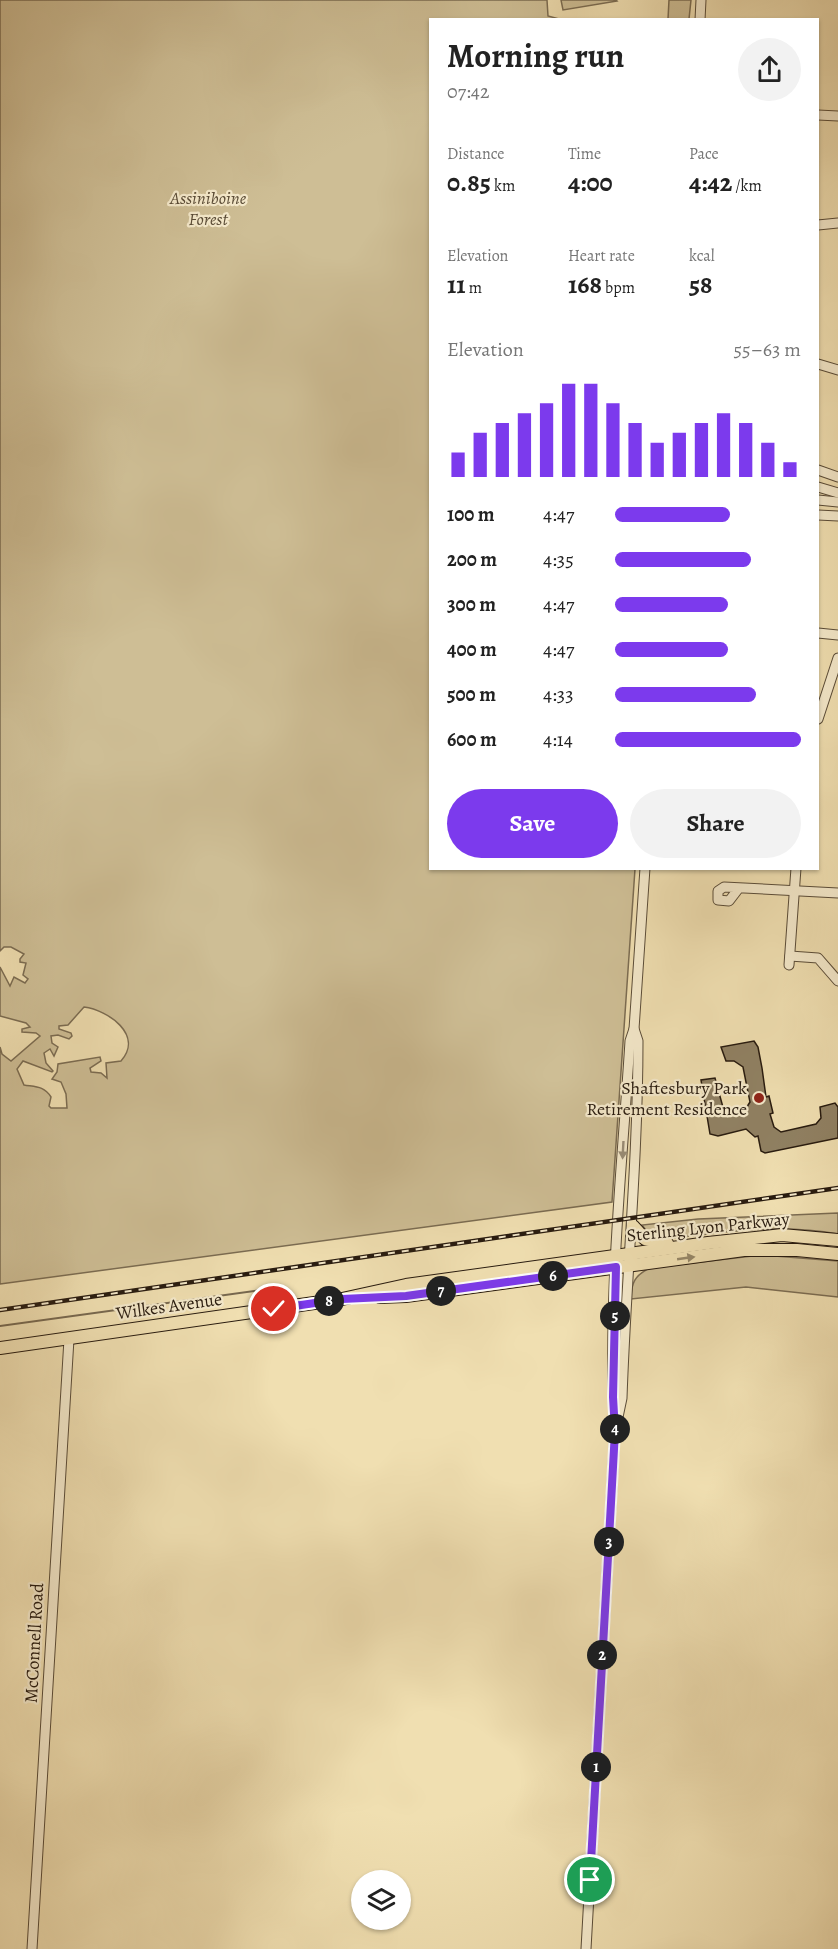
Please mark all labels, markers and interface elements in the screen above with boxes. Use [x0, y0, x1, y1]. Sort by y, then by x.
text: Morning run [447, 33, 624, 78]
button: share [738, 38, 801, 101]
text: 07:42 [447, 78, 489, 105]
text: Distance [447, 143, 504, 165]
text: Time [568, 143, 601, 165]
text: Pace [689, 143, 719, 165]
text: 0.85 [447, 165, 491, 200]
text: 4:00 [568, 165, 613, 200]
text: 4:42 [689, 165, 732, 200]
text: km [491, 175, 515, 197]
text: /km [732, 175, 762, 197]
park label: Assiniboine Forest [169, 186, 247, 231]
text: Elevation [447, 245, 508, 267]
text: Heart rate [568, 245, 635, 267]
text: kcal [689, 245, 715, 267]
text: 11 [447, 267, 466, 302]
text: 168 [568, 267, 602, 302]
text: 58 [689, 267, 713, 302]
text: m [466, 277, 482, 299]
text: bpm [602, 277, 635, 299]
text: Elevation [447, 336, 524, 363]
text: 55–63 m [733, 336, 801, 363]
text: 100 m [447, 501, 495, 528]
text: 4:47 [543, 501, 574, 528]
text: 200 m [447, 546, 497, 573]
text: 4:35 [543, 546, 574, 573]
text: 300 m [447, 591, 496, 618]
text: 4:47 [543, 591, 574, 618]
text: 400 m [447, 636, 497, 663]
text: 4:47 [543, 636, 574, 663]
text: 500 m [447, 681, 496, 708]
text: 4:33 [543, 681, 573, 708]
text: 600 m [447, 726, 497, 753]
text: 4:14 [543, 726, 573, 753]
button: Save [447, 789, 618, 858]
button: Share [630, 789, 801, 858]
place label: Shaftesbury Park Retirement Residence [586, 1076, 747, 1121]
marker: Shaftesbury Park Retirement Residence [752, 1091, 766, 1105]
one-way arrow [618, 1140, 628, 1159]
street label: Sterling Lyon Parkway [625, 1206, 792, 1247]
one-way arrow [677, 1253, 696, 1262]
pin: 6 [538, 1261, 568, 1291]
text: 6 [549, 1265, 557, 1287]
pin: 7 [426, 1276, 456, 1306]
text: 7 [438, 1280, 444, 1302]
pin [248, 1283, 299, 1334]
pin: 8 [314, 1286, 344, 1316]
street label: Wilkes Avenue [114, 1287, 223, 1325]
text: 8 [325, 1290, 333, 1312]
icon: check [257, 1292, 290, 1325]
pin: 5 [600, 1301, 630, 1331]
text: 5 [612, 1305, 618, 1327]
pin: 4 [600, 1414, 630, 1444]
text: 4 [611, 1418, 619, 1440]
pin: 3 [594, 1527, 624, 1557]
text: 3 [606, 1531, 612, 1553]
street label: McConnell Road [19, 1582, 49, 1704]
pin: 2 [587, 1640, 617, 1670]
text: 2 [598, 1644, 606, 1666]
pin: 1 [581, 1752, 611, 1782]
text: 1 [593, 1756, 599, 1778]
pin [564, 1854, 615, 1905]
icon: arrive [573, 1863, 606, 1896]
map controls [351, 1870, 411, 1930]
button: layers [351, 1870, 411, 1930]

